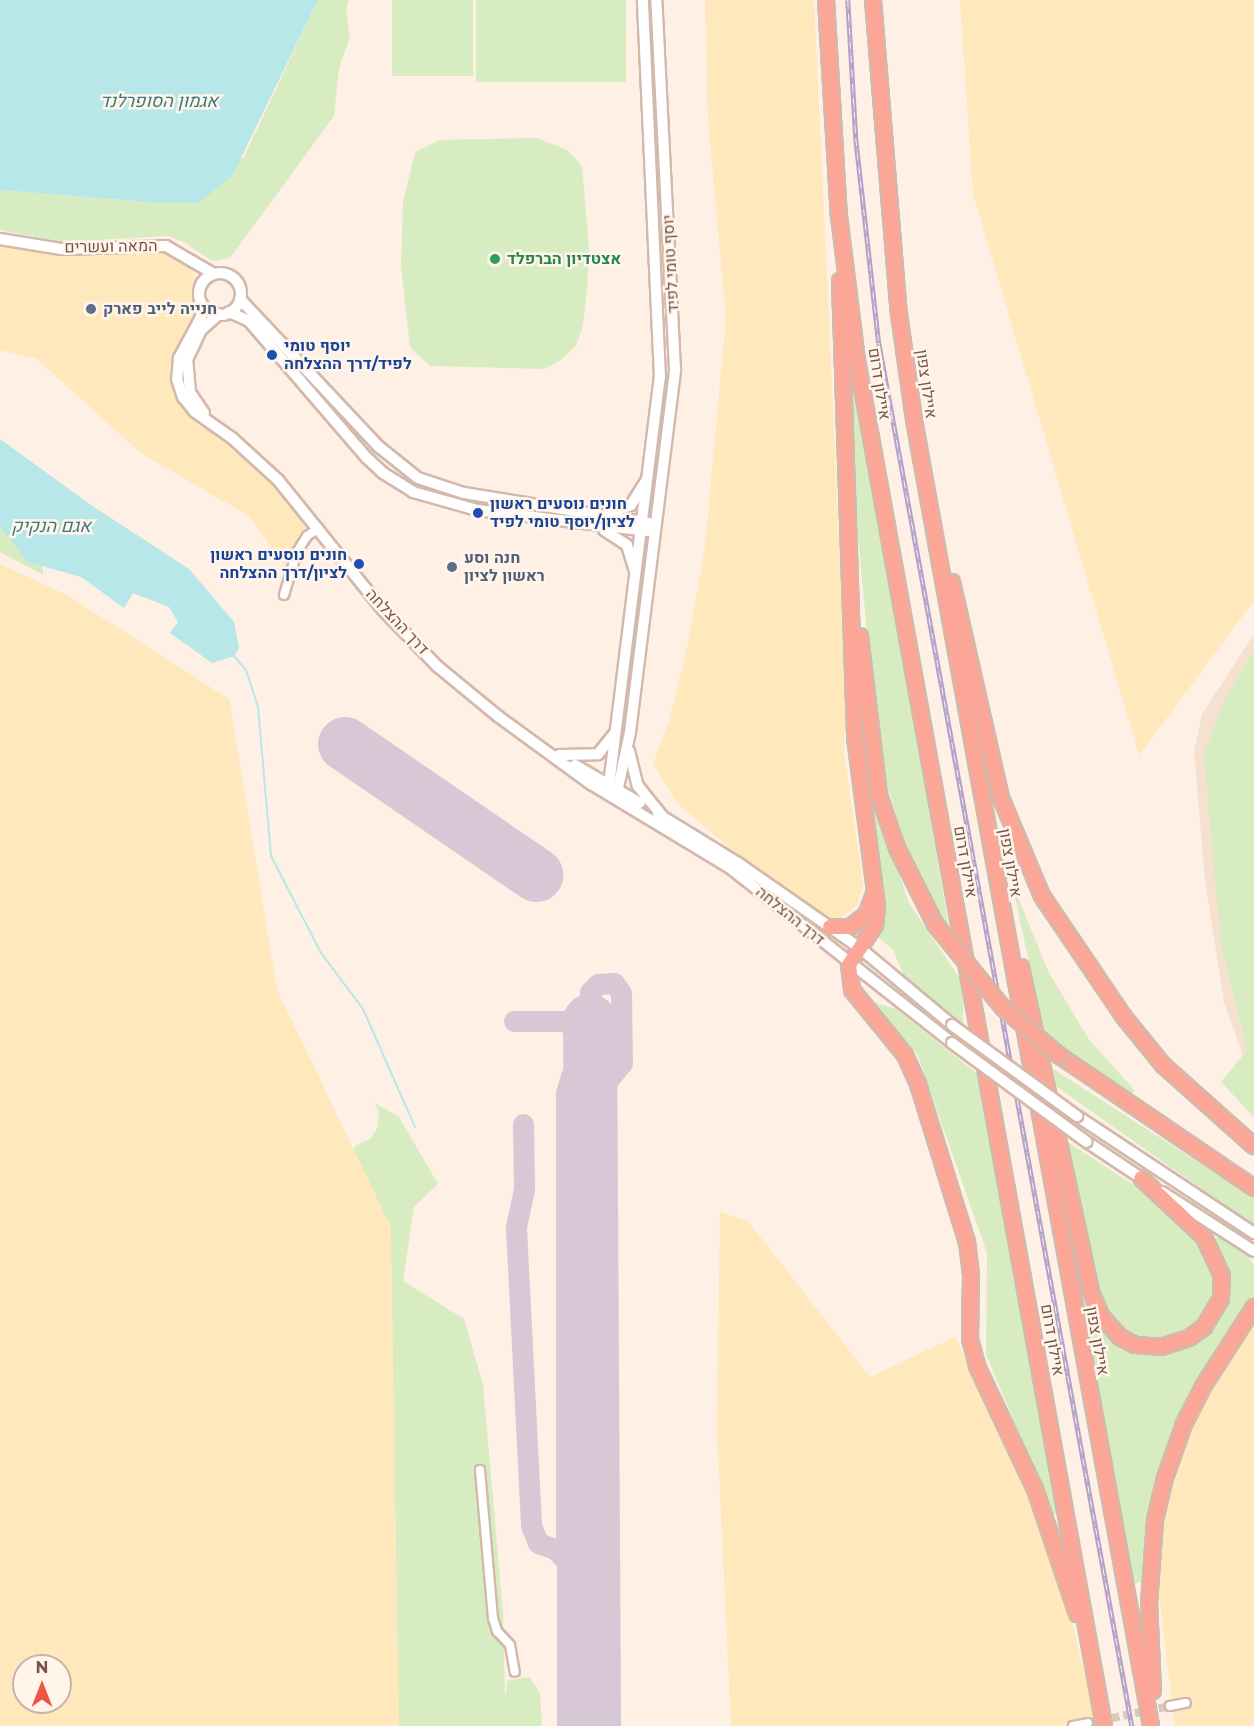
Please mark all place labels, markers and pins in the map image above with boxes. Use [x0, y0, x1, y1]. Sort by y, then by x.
place label: אצטדיון הברפלד [507, 249, 621, 269]
marker: אצטדיון הברפלד [488, 252, 502, 266]
place label: חנייה לייב פארק [103, 299, 217, 319]
marker: חנייה לייב פארק [84, 302, 98, 316]
place label: יוסף טומי לפיד/דרך ההצלחה [284, 336, 412, 374]
marker: יוסף טומי לפיד/דרך ההצלחה [265, 348, 279, 362]
place label: חונים נוסעים ראשון לציון/יוסף טומי לפיד [490, 494, 635, 532]
marker: חונים נוסעים ראשון לציון/יוסף טומי לפיד [471, 506, 485, 520]
place label: חונים נוסעים ראשון לציון/דרך ההצלחה [210, 545, 347, 583]
place label: חנה וסע ראשון לציון [464, 548, 545, 586]
marker: חונים נוסעים ראשון לציון/דרך ההצלחה [352, 557, 366, 571]
marker: חנה וסע ראשון לציון [445, 560, 459, 574]

